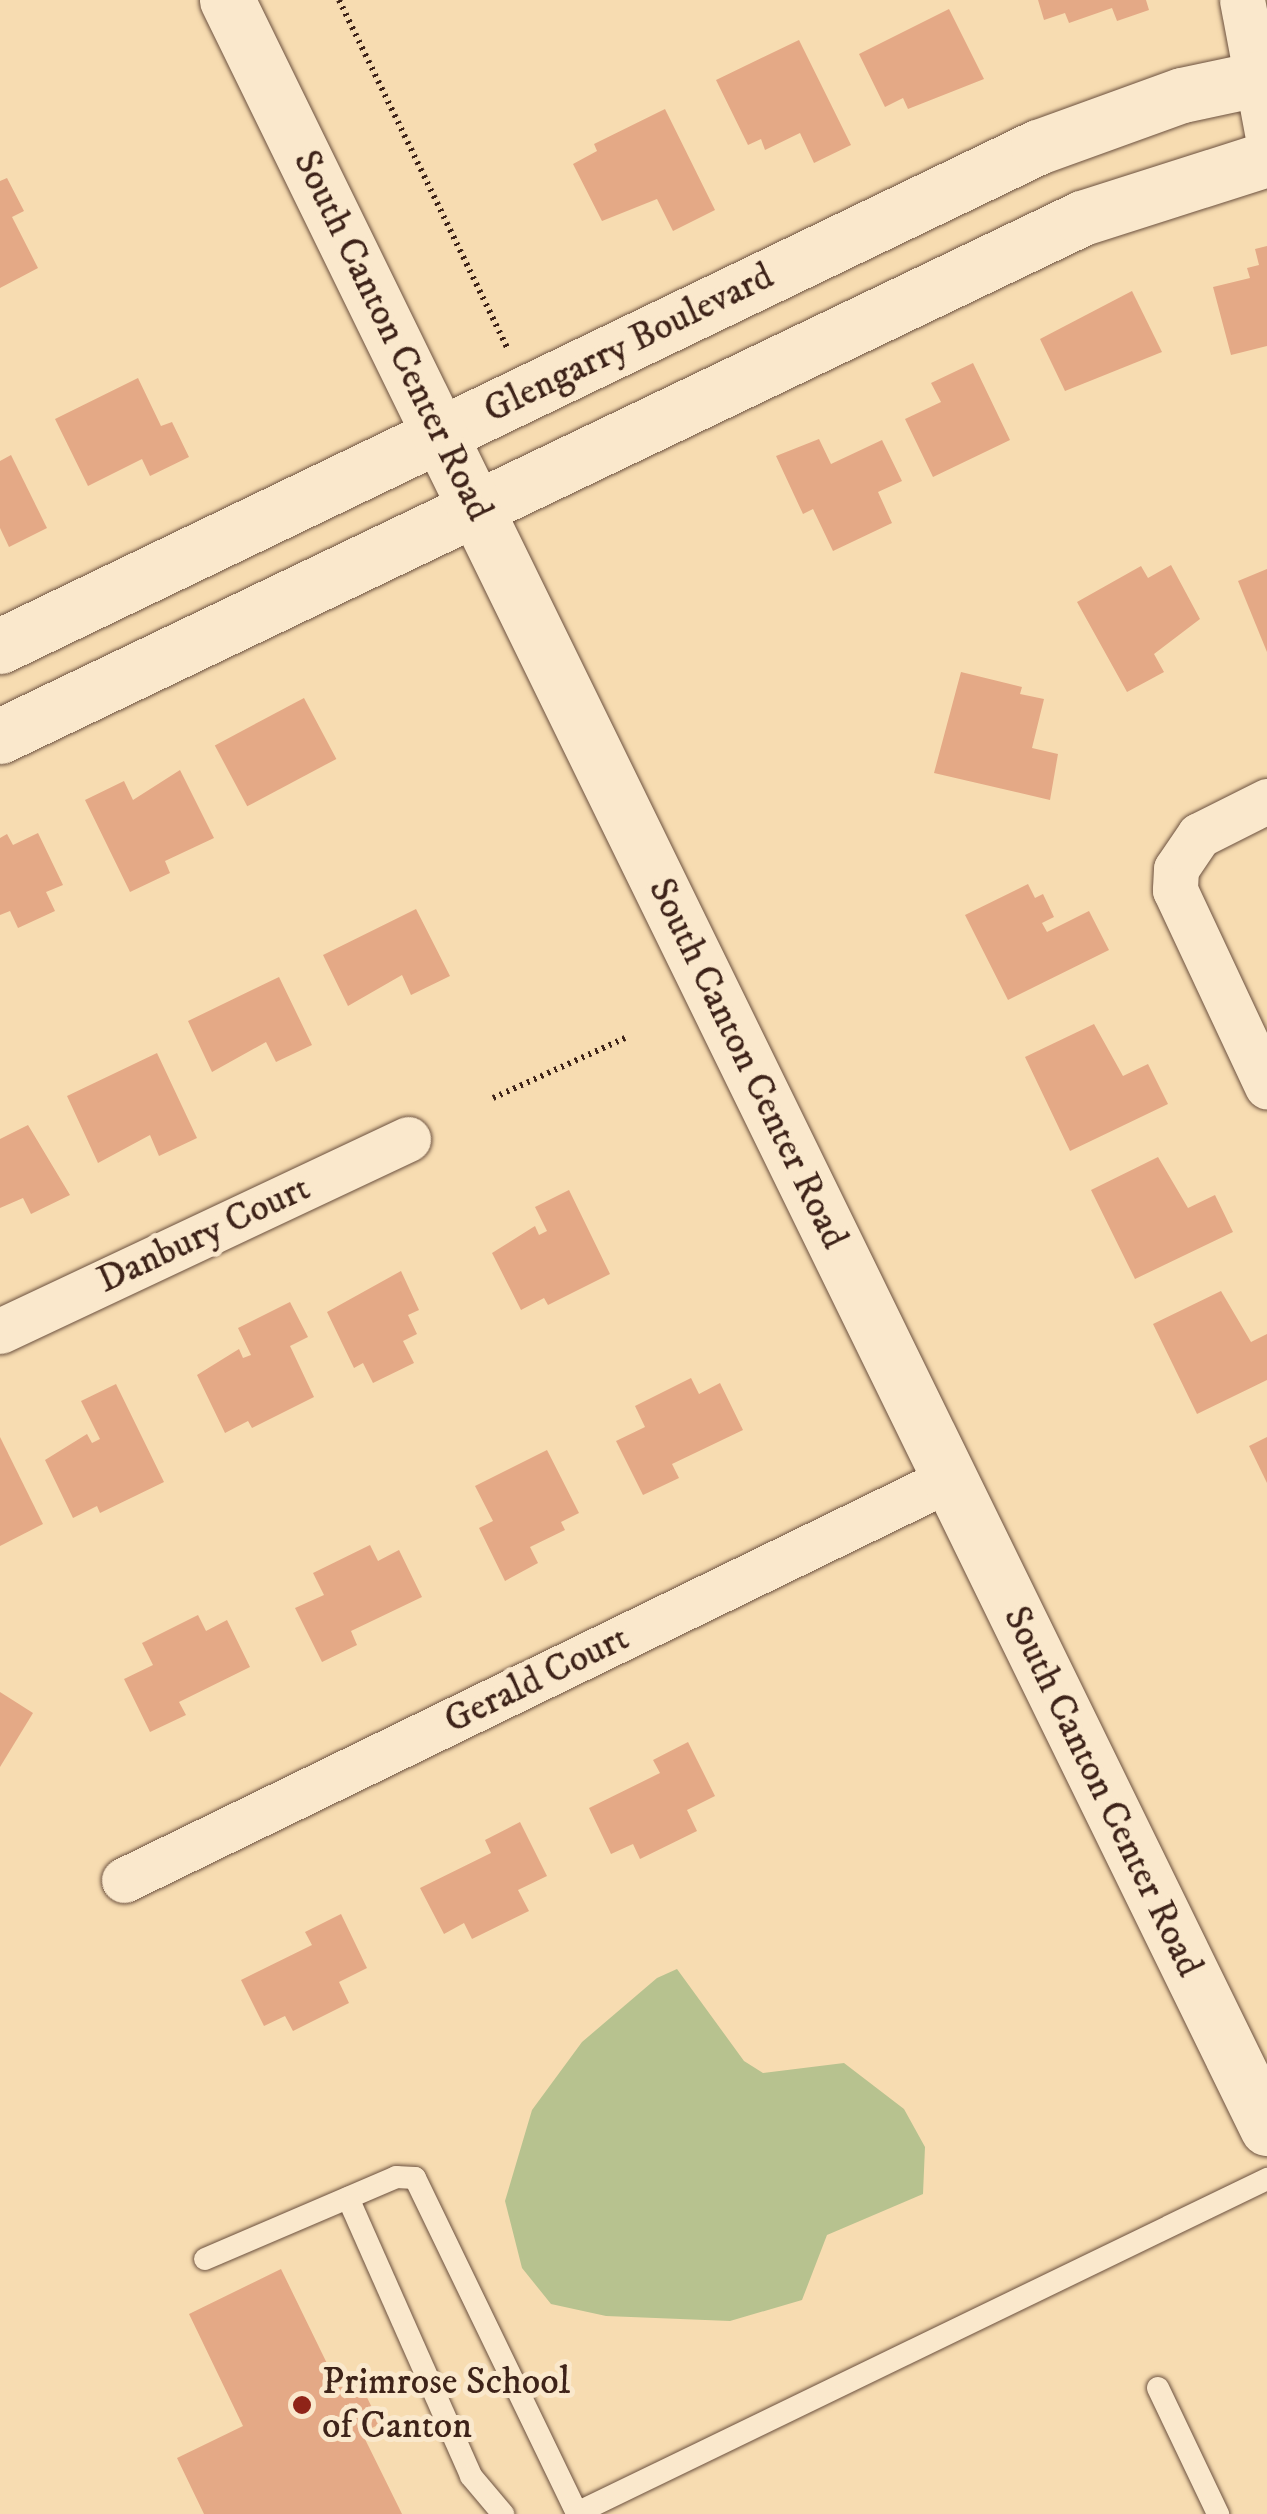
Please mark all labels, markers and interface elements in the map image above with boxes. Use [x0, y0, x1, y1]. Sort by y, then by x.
street label: South Canton Center Road [282, 143, 502, 529]
street label: Glengarry Boulevard [477, 254, 781, 434]
street label: South Canton Center Road [637, 871, 857, 1257]
street label: Danbury Court [91, 1166, 317, 1304]
street label: South Canton Center Road [992, 1599, 1212, 1985]
street label: Gerald Court [437, 1616, 637, 1744]
place label: Primrose School of Canton [322, 2360, 570, 2450]
marker: Primrose School of Canton [291, 2394, 313, 2416]

